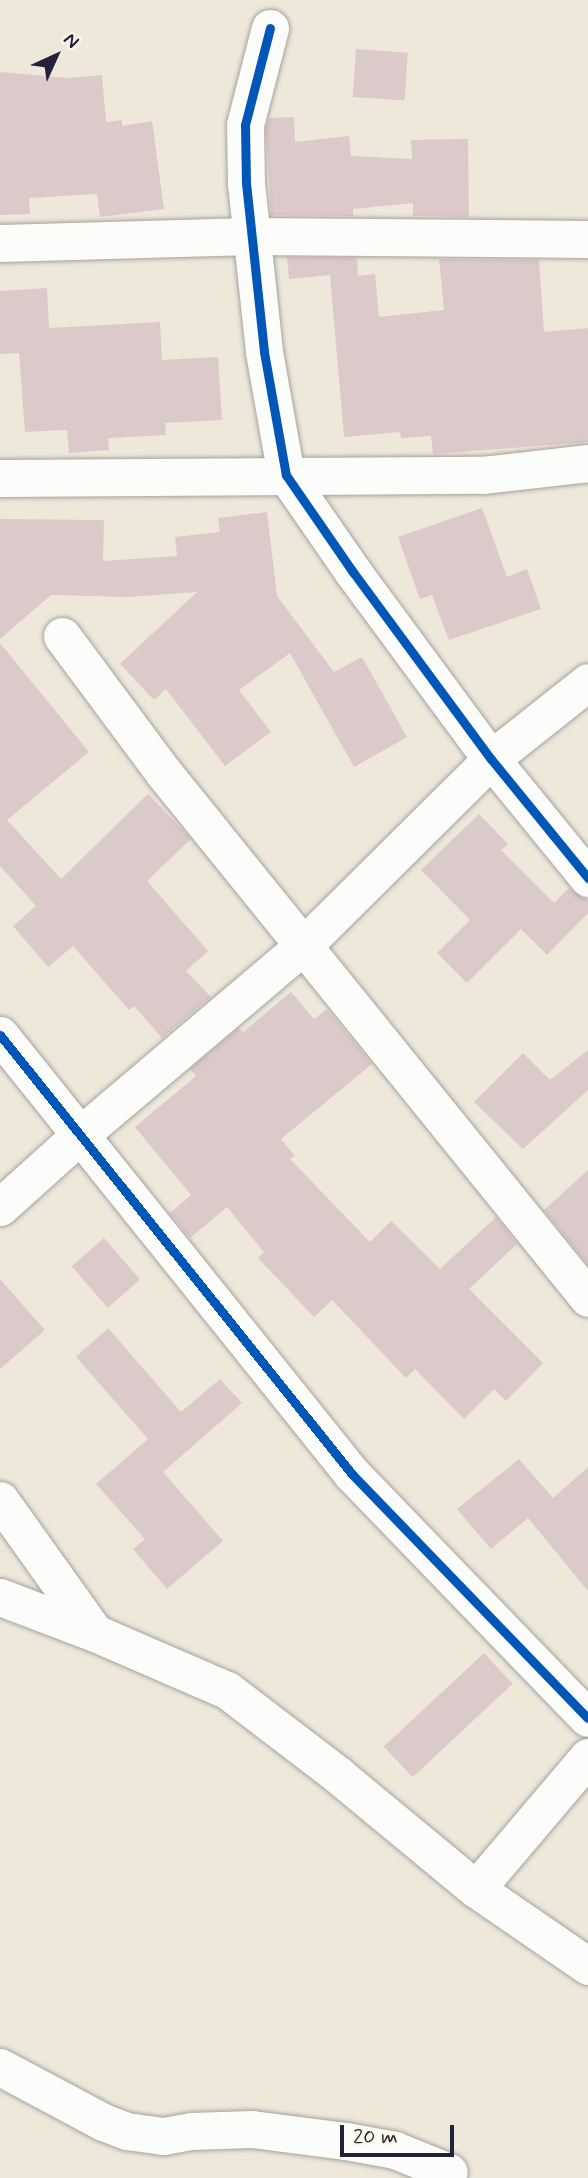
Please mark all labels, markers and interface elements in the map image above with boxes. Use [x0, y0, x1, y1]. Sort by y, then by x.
north arrow [21, 21, 91, 91]
text: N [58, 27, 85, 54]
scale bar [343, 2112, 457, 2156]
text: 20 m [353, 2123, 398, 2151]

